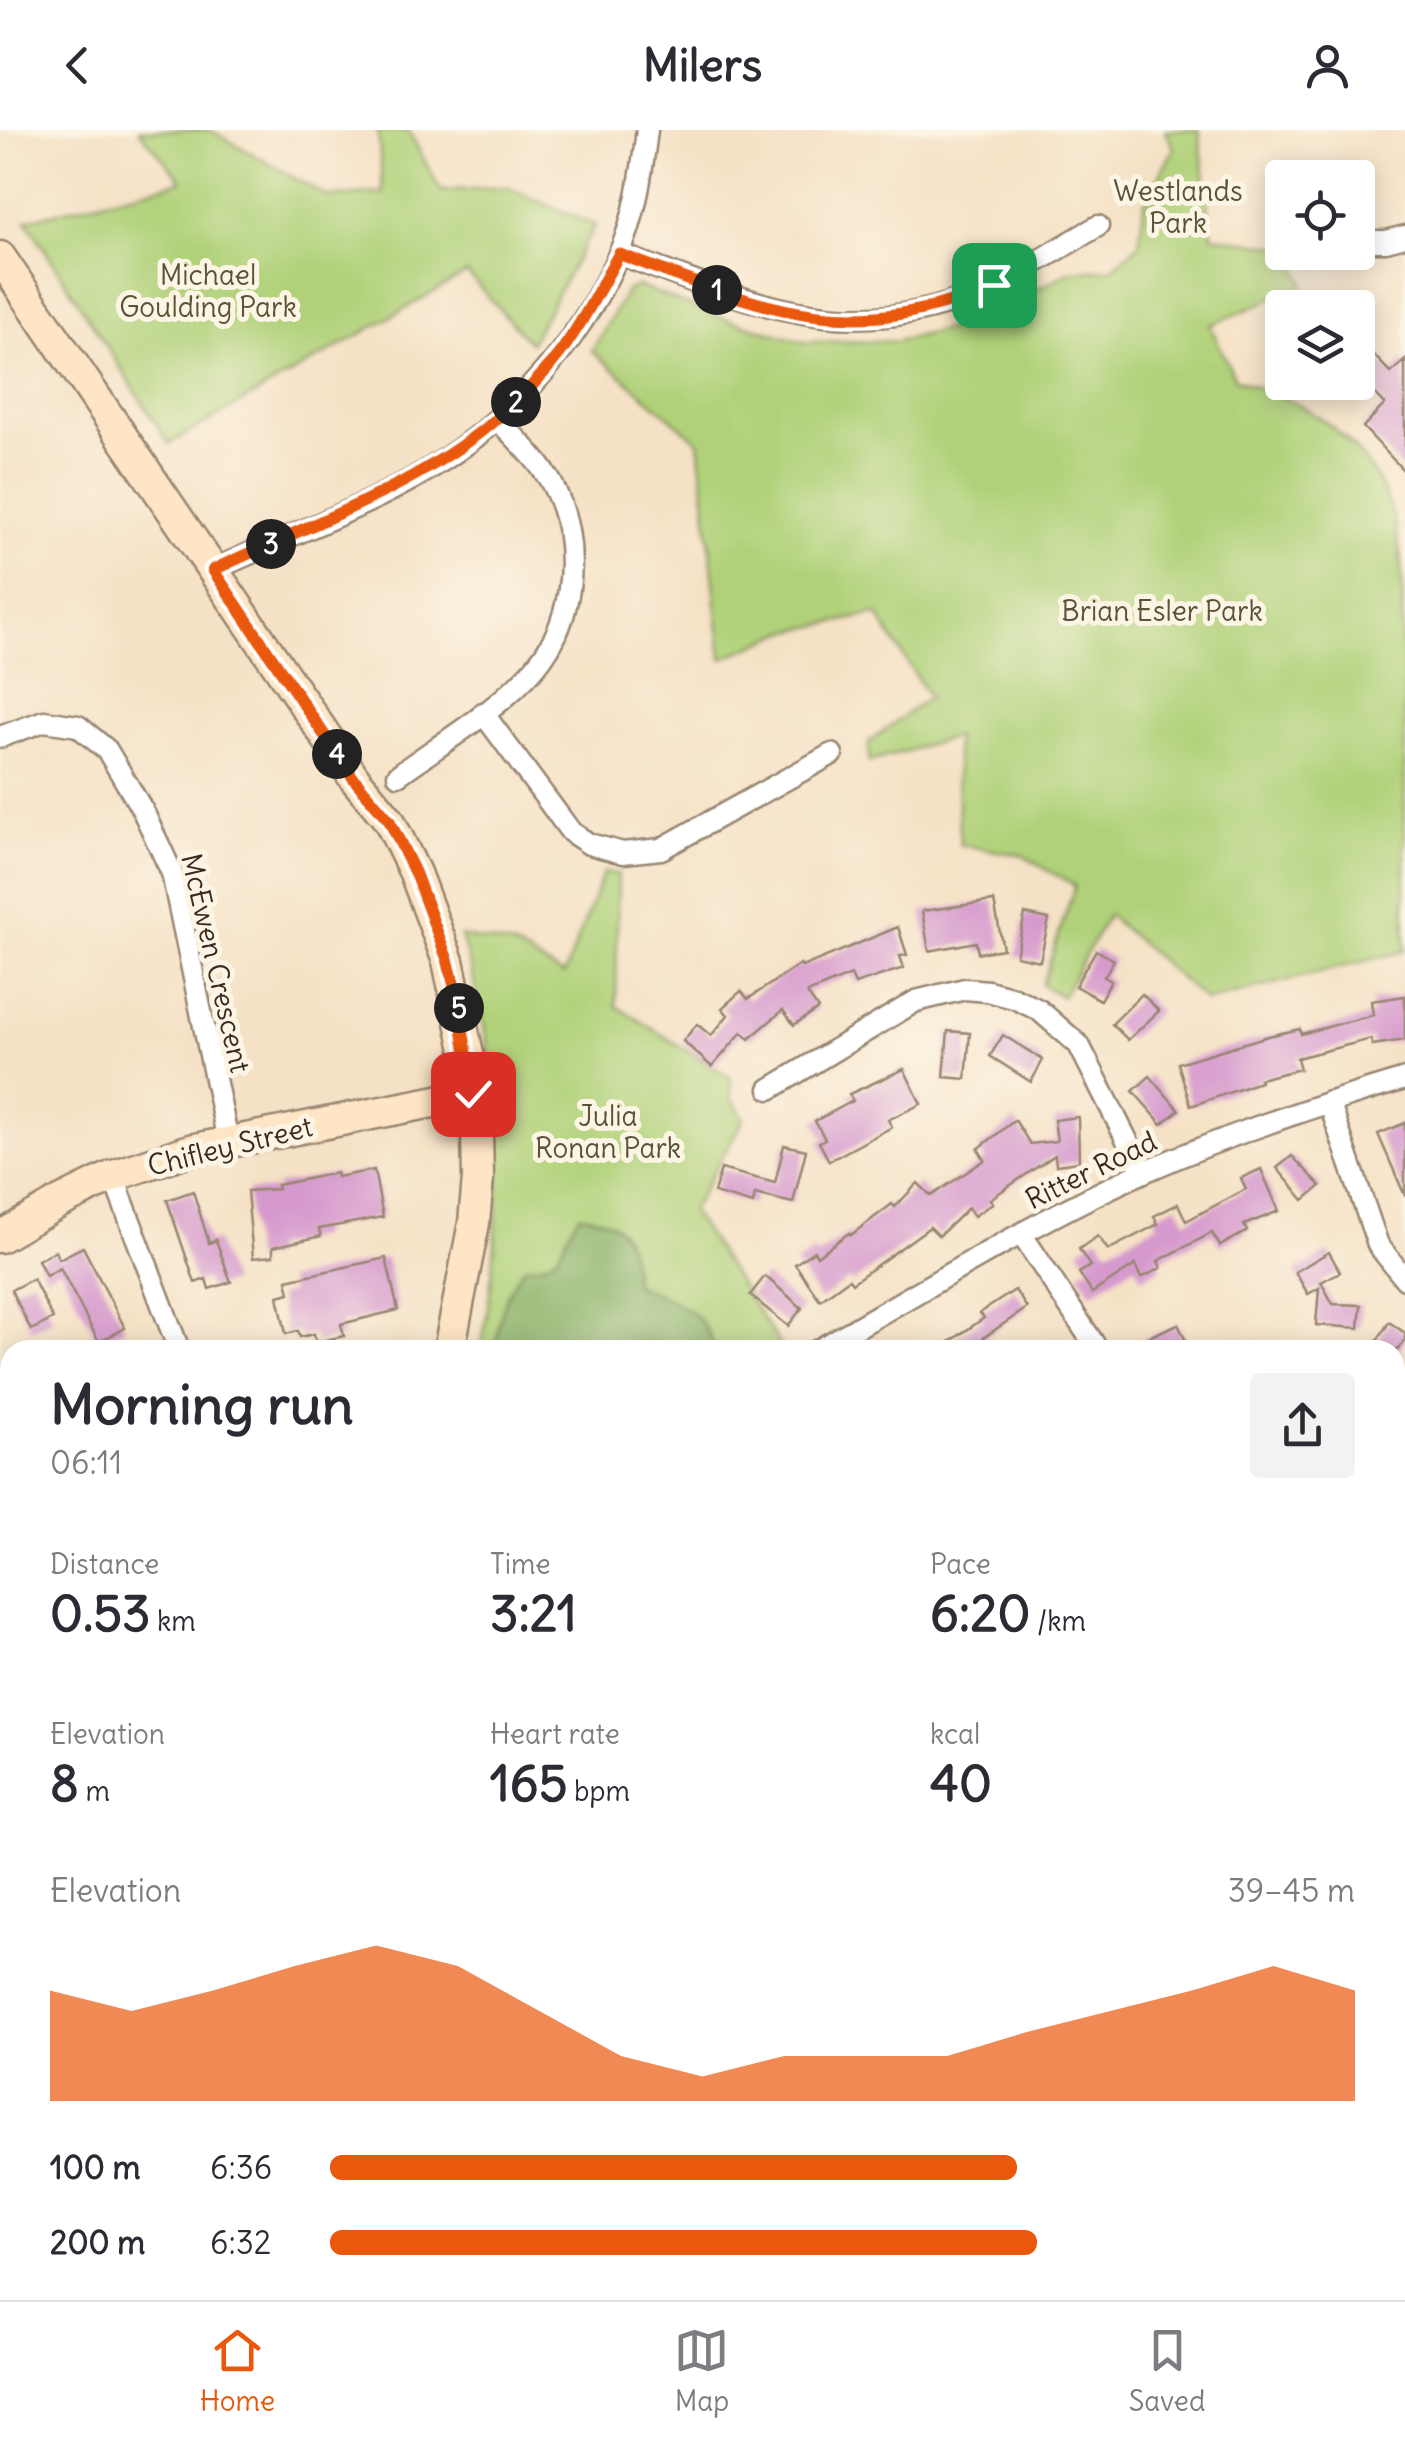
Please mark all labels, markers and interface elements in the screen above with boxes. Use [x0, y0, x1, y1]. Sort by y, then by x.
text: Milers [643, 37, 762, 93]
icon: back [50, 38, 105, 93]
icon: person [1300, 38, 1355, 93]
map controls [1265, 160, 1375, 400]
button: locate [1265, 160, 1375, 270]
park label: Westlands Park [1113, 173, 1243, 241]
pin [952, 243, 1037, 328]
park label: Michael Goulding Park [119, 257, 297, 325]
icon: arrive [967, 258, 1022, 313]
pin: 1 [692, 265, 742, 315]
text: 1 [711, 272, 723, 308]
button: layers [1265, 290, 1375, 400]
pin: 2 [491, 377, 541, 427]
text: 2 [508, 384, 524, 420]
pin: 3 [246, 519, 296, 569]
text: 3 [263, 526, 279, 562]
park label: Brian Esler Park [1061, 593, 1263, 629]
pin: 4 [312, 729, 362, 779]
text: 4 [329, 736, 345, 772]
street label: McEwen Crescent [173, 850, 259, 1076]
pin: 5 [434, 983, 484, 1033]
text: 5 [451, 990, 467, 1026]
pin [431, 1052, 516, 1137]
icon: check [446, 1067, 501, 1122]
park label: Julia Ronan Park [535, 1098, 681, 1166]
street label: Chifley Street [144, 1108, 316, 1184]
street label: Ritter Road [1020, 1123, 1162, 1217]
text: Morning run [50, 1370, 354, 1439]
button: share [1250, 1373, 1355, 1478]
text: 06:11 [50, 1442, 122, 1483]
text: Distance [50, 1546, 159, 1582]
text: Time [490, 1546, 551, 1582]
text: Pace [930, 1546, 991, 1582]
text: 0.53 [50, 1582, 150, 1645]
text: 3:21 [490, 1582, 577, 1645]
text: 6:20 [930, 1582, 1030, 1645]
text: km [150, 1603, 196, 1639]
text: /km [1030, 1603, 1086, 1639]
text: Elevation [50, 1716, 165, 1752]
text: Heart rate [490, 1716, 620, 1752]
text: kcal [930, 1716, 980, 1752]
text: 8 [50, 1752, 79, 1815]
text: 165 [490, 1752, 567, 1815]
text: 40 [930, 1752, 992, 1815]
text: m [79, 1773, 110, 1809]
text: bpm [567, 1773, 630, 1809]
text: Elevation [50, 1870, 181, 1911]
text: 39–45 m [1228, 1870, 1355, 1911]
text: 100 m [50, 2147, 141, 2188]
text: 6:36 [210, 2147, 272, 2188]
text: 200 m [50, 2222, 145, 2263]
text: 6:32 [210, 2222, 271, 2263]
tab: Home [200, 2323, 275, 2419]
tab: Map [674, 2323, 729, 2419]
tab: Saved [1129, 2323, 1205, 2419]

